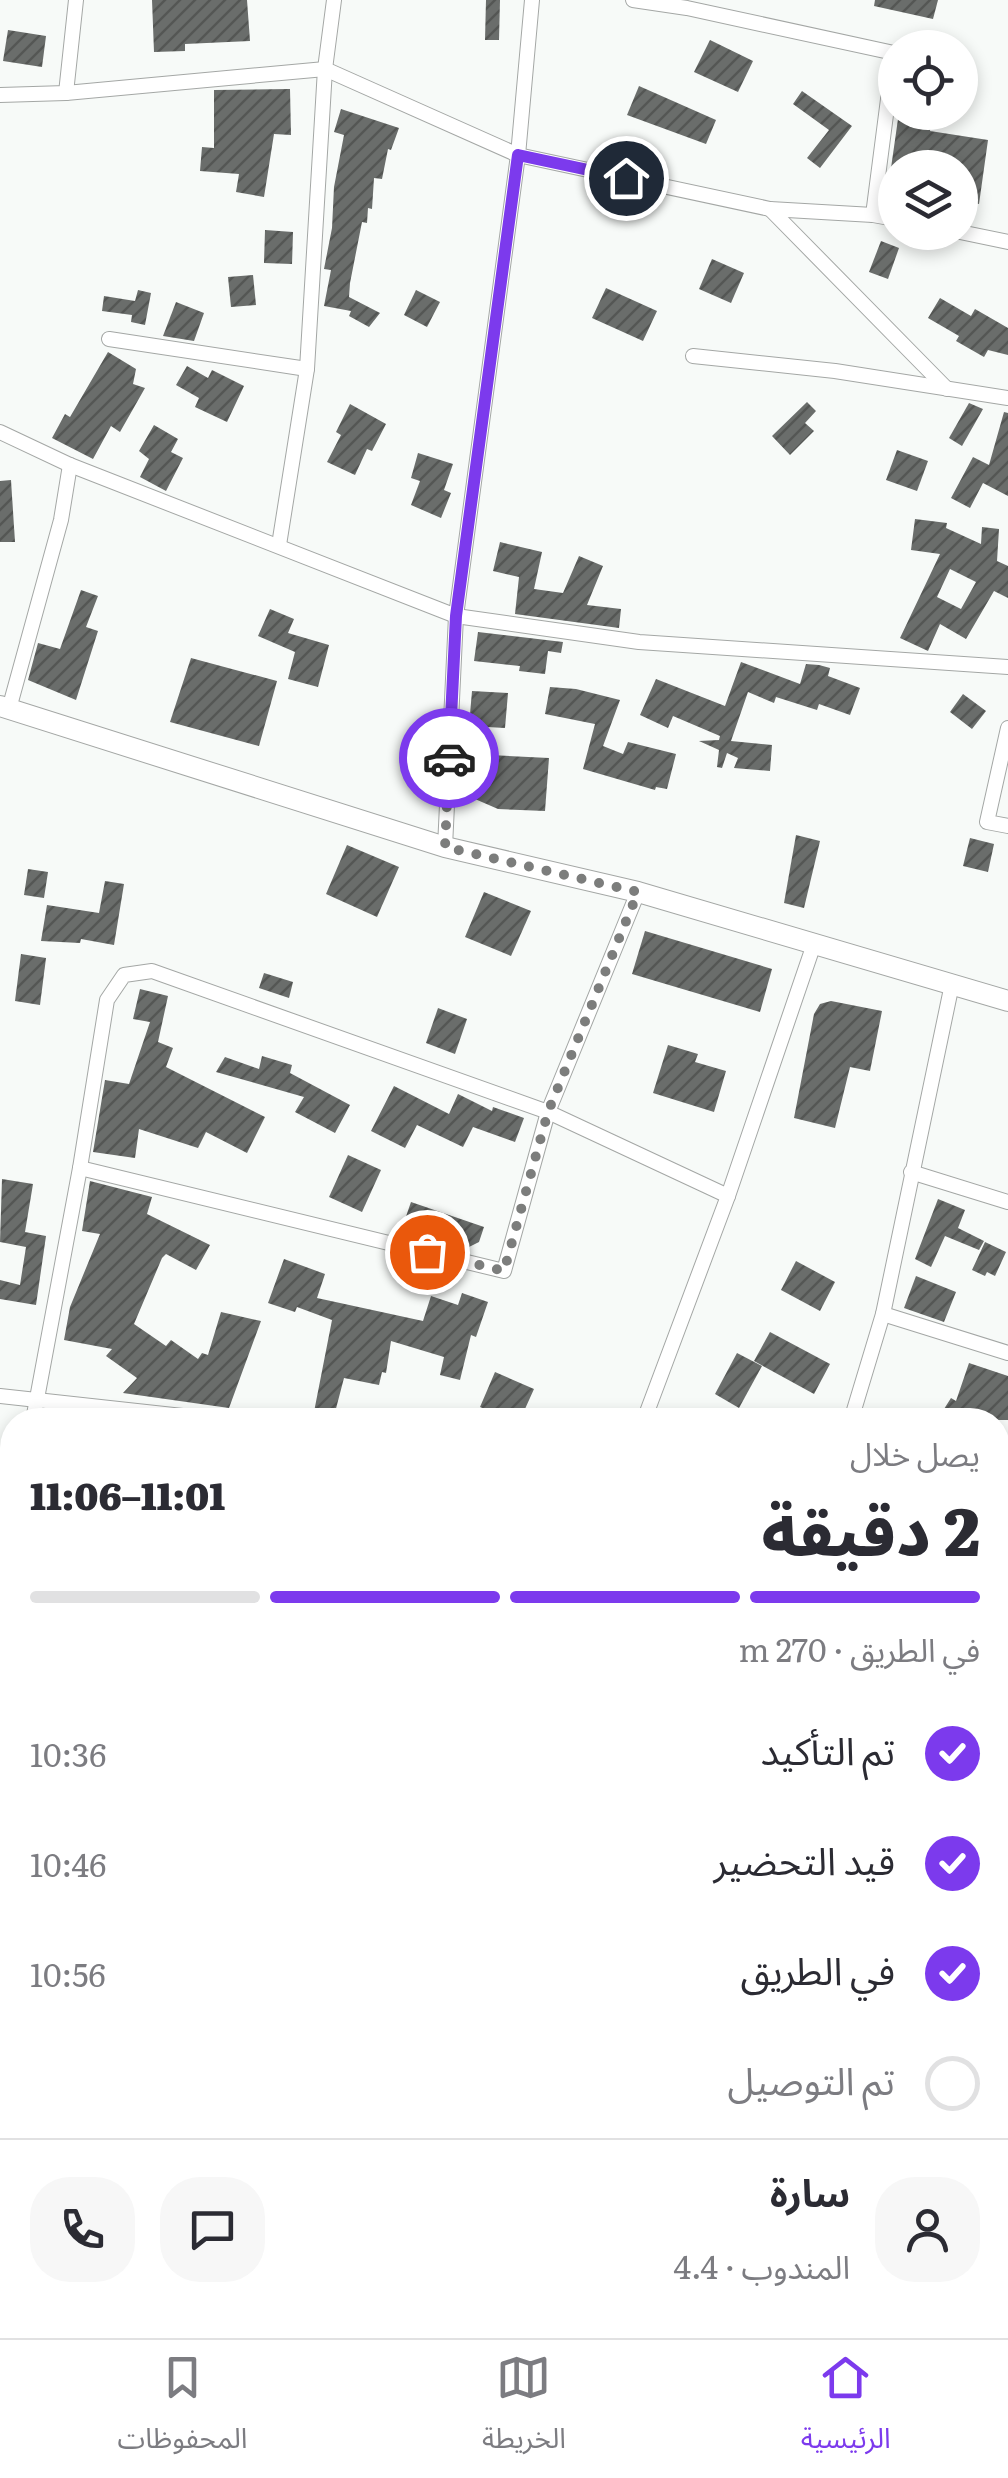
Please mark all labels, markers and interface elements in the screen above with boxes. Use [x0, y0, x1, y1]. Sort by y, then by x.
map controls [878, 30, 978, 250]
button: locate [878, 30, 978, 130]
pin [584, 136, 669, 221]
button: layers [878, 150, 978, 250]
icon: home [599, 151, 654, 206]
courier [399, 708, 499, 808]
icon: car [422, 731, 477, 786]
pin [385, 1210, 470, 1295]
icon: bag [400, 1225, 455, 1280]
text: يصل خلال [850, 1428, 980, 1476]
text: 11:01–11:06 [30, 1465, 225, 1522]
text: 2 دقيقة [761, 1479, 980, 1576]
text: في الطريق · 270 m [738, 1624, 980, 1672]
text: تم التأكيد [761, 1720, 895, 1777]
icon: check [925, 1726, 980, 1781]
text: 10:36 [30, 1729, 106, 1777]
text: قيد التحضير [713, 1830, 895, 1887]
icon: check [925, 1836, 980, 1891]
text: 10:46 [30, 1839, 106, 1887]
text: في الطريق [741, 1940, 895, 1997]
icon: check [925, 1946, 980, 2001]
text: 10:56 [30, 1949, 106, 1997]
text: تم التوصيل [727, 2050, 895, 2107]
text: سارة [770, 2162, 850, 2219]
button: phone [30, 2177, 135, 2282]
button: chat [160, 2177, 265, 2282]
button: person [875, 2177, 980, 2282]
text: المندوب · 4.4 [673, 2241, 850, 2289]
tab: المحفوظات [117, 2350, 247, 2469]
tab: الخريطة [482, 2350, 566, 2469]
tab: الرئيسية [801, 2350, 891, 2469]

